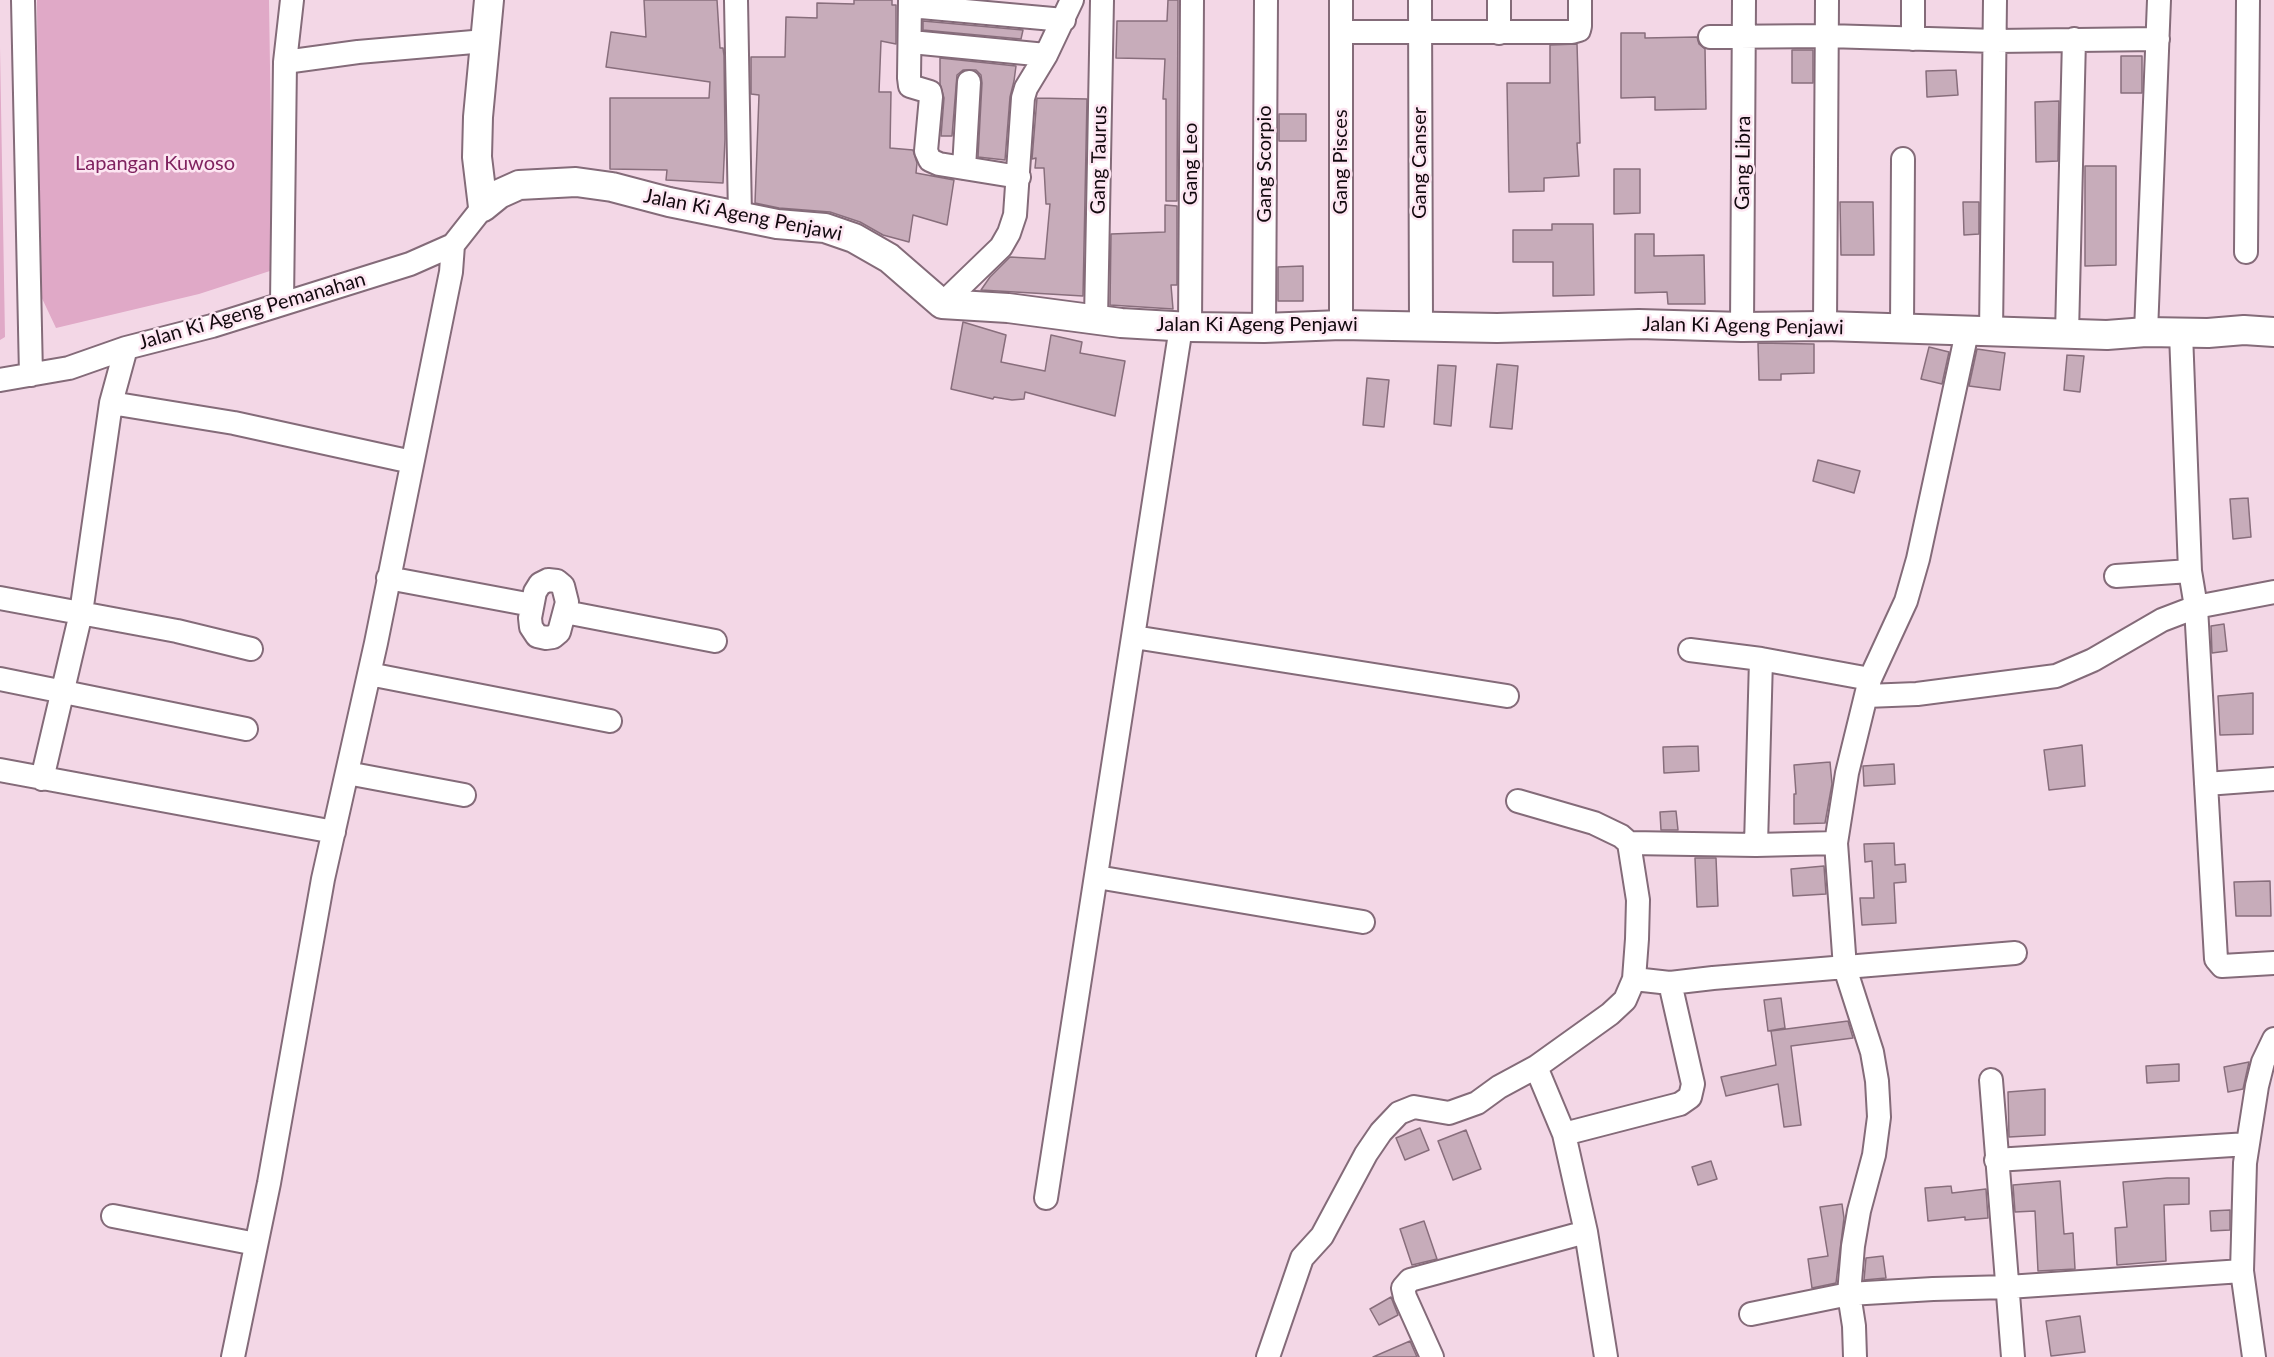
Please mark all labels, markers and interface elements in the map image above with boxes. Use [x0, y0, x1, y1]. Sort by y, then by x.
street label: Gang Taurus [1086, 105, 1112, 215]
street label: Gang Scorpio [1253, 105, 1277, 223]
street label: Gang Canser [1408, 107, 1432, 219]
street label: Gang Pisces [1329, 109, 1353, 215]
street label: Gang Libra [1730, 116, 1756, 210]
street label: Gang Leo [1179, 123, 1203, 205]
park label: Lapangan Kuwoso [75, 152, 235, 176]
street label: Jalan Ki Ageng Penjawi [642, 184, 844, 246]
street label: Jalan Ki Ageng Pemanahan [136, 267, 368, 355]
street label: Jalan Ki Ageng Penjawi [1642, 312, 1844, 340]
street label: Jalan Ki Ageng Penjawi [1156, 313, 1358, 337]

